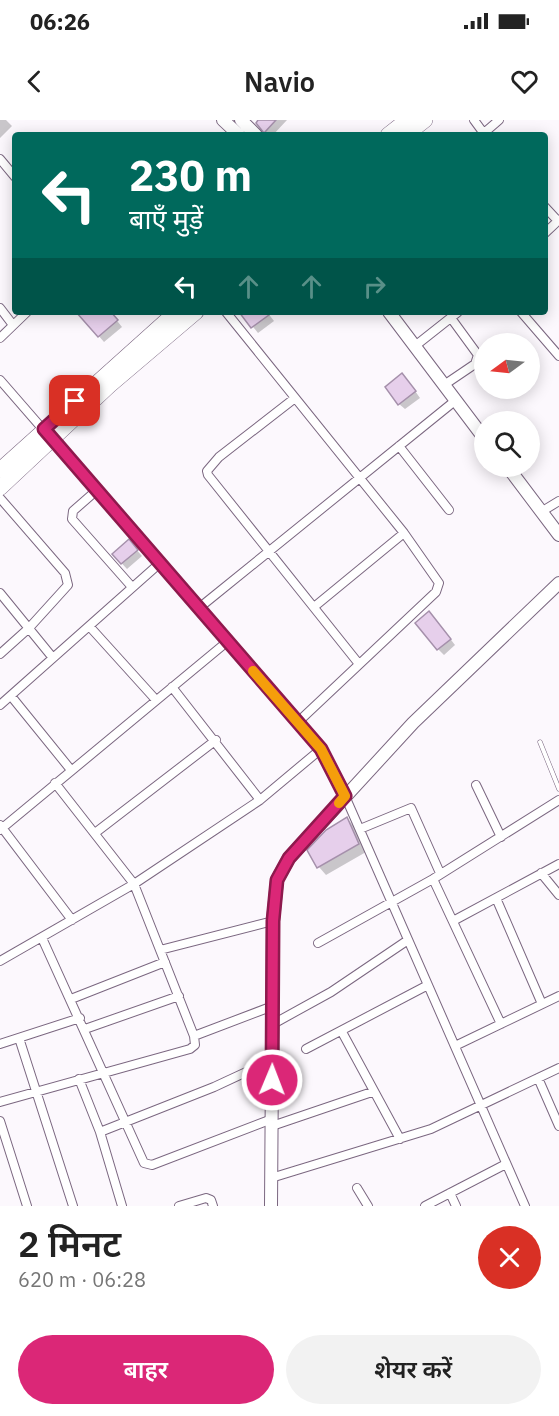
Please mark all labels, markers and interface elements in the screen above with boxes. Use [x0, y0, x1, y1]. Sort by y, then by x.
text: 06:26 [30, 7, 90, 36]
text: Navio [244, 64, 315, 99]
icon: back [18, 65, 51, 98]
icon: heart [508, 65, 541, 98]
text: 230 m [129, 148, 252, 203]
icon: left [30, 156, 108, 234]
text: बाएँ मुड़ें [129, 201, 203, 236]
icon: left [169, 270, 202, 303]
icon: ahead [232, 270, 265, 303]
icon: ahead [295, 270, 328, 303]
icon: right [358, 270, 391, 303]
north arrow [474, 333, 540, 399]
map controls [474, 333, 540, 477]
pin [49, 375, 100, 426]
icon: arrive [58, 384, 91, 417]
button: search [474, 411, 540, 477]
position arrow [240, 1048, 304, 1112]
text: 2 मिनट [18, 1220, 121, 1267]
button: close [478, 1226, 541, 1289]
text: 620 m · 06:28 [18, 1266, 146, 1293]
button: बाहर [18, 1335, 274, 1404]
button: शेयर करें [286, 1335, 541, 1404]

